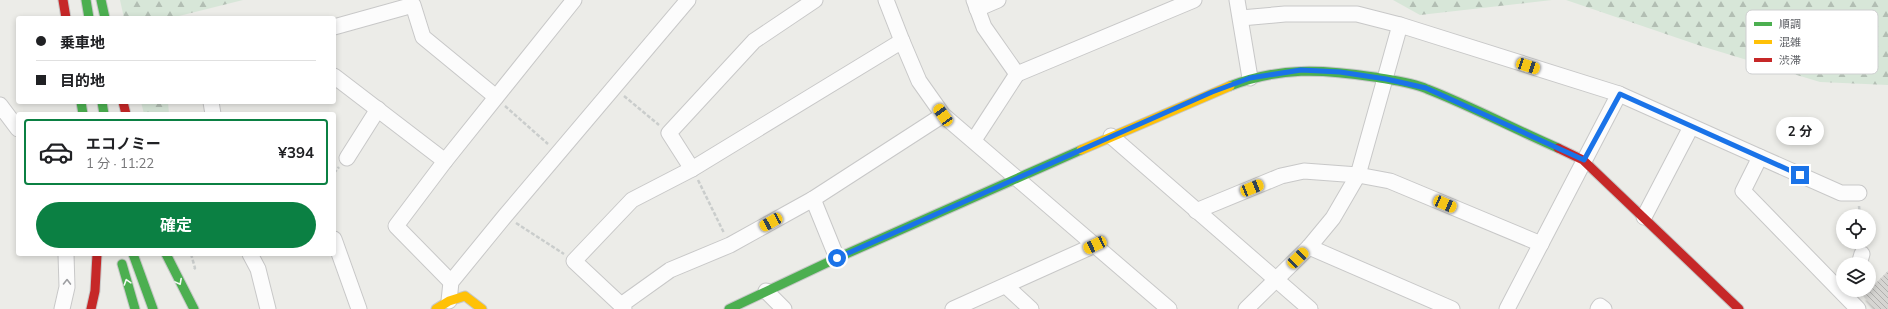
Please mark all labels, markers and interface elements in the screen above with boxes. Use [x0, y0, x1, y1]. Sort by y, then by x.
legend [1746, 10, 1878, 74]
text: 順調 [1779, 17, 1801, 31]
text: 乗車地 [60, 33, 105, 52]
text: 混雑 [1779, 35, 1801, 49]
text: 渋滞 [1779, 53, 1801, 67]
car [1515, 57, 1541, 75]
text: 目的地 [60, 71, 105, 90]
car [931, 102, 955, 128]
callout: 2 分 [1776, 117, 1824, 145]
text: 2 分 [1788, 123, 1812, 139]
icon: car [38, 134, 74, 170]
text: エコノミー [86, 134, 161, 153]
text: ¥394 [278, 143, 314, 162]
text: 1 分 · 11:22 [86, 155, 154, 171]
route end [1791, 166, 1809, 184]
car [1239, 178, 1265, 198]
car [1432, 194, 1458, 214]
button: 確定 [36, 202, 316, 248]
map controls [1836, 209, 1876, 297]
button: locate [1836, 209, 1876, 249]
car [758, 211, 784, 233]
car [1082, 234, 1108, 256]
car [1285, 245, 1311, 271]
route start [828, 249, 846, 267]
button: layers [1836, 257, 1876, 297]
one-way arrow [123, 278, 132, 285]
one-way arrow [175, 278, 182, 285]
one-way arrow [63, 279, 71, 285]

